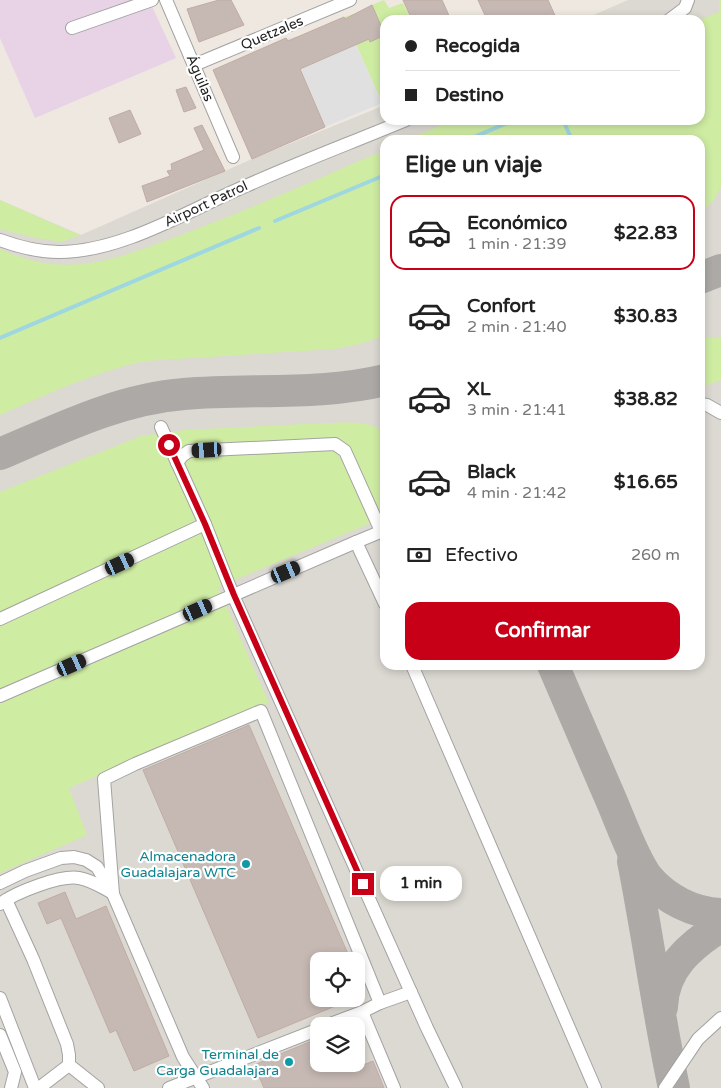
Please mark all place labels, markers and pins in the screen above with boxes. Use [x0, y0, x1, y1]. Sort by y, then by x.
place label: Almacenadora Guadalajara WTC [121, 848, 236, 881]
marker: Almacenadora Guadalajara WTC [240, 858, 252, 870]
place label: Terminal de Carga Guadalajara [156, 1046, 279, 1079]
marker: Terminal de Carga Guadalajara [283, 1056, 295, 1068]

